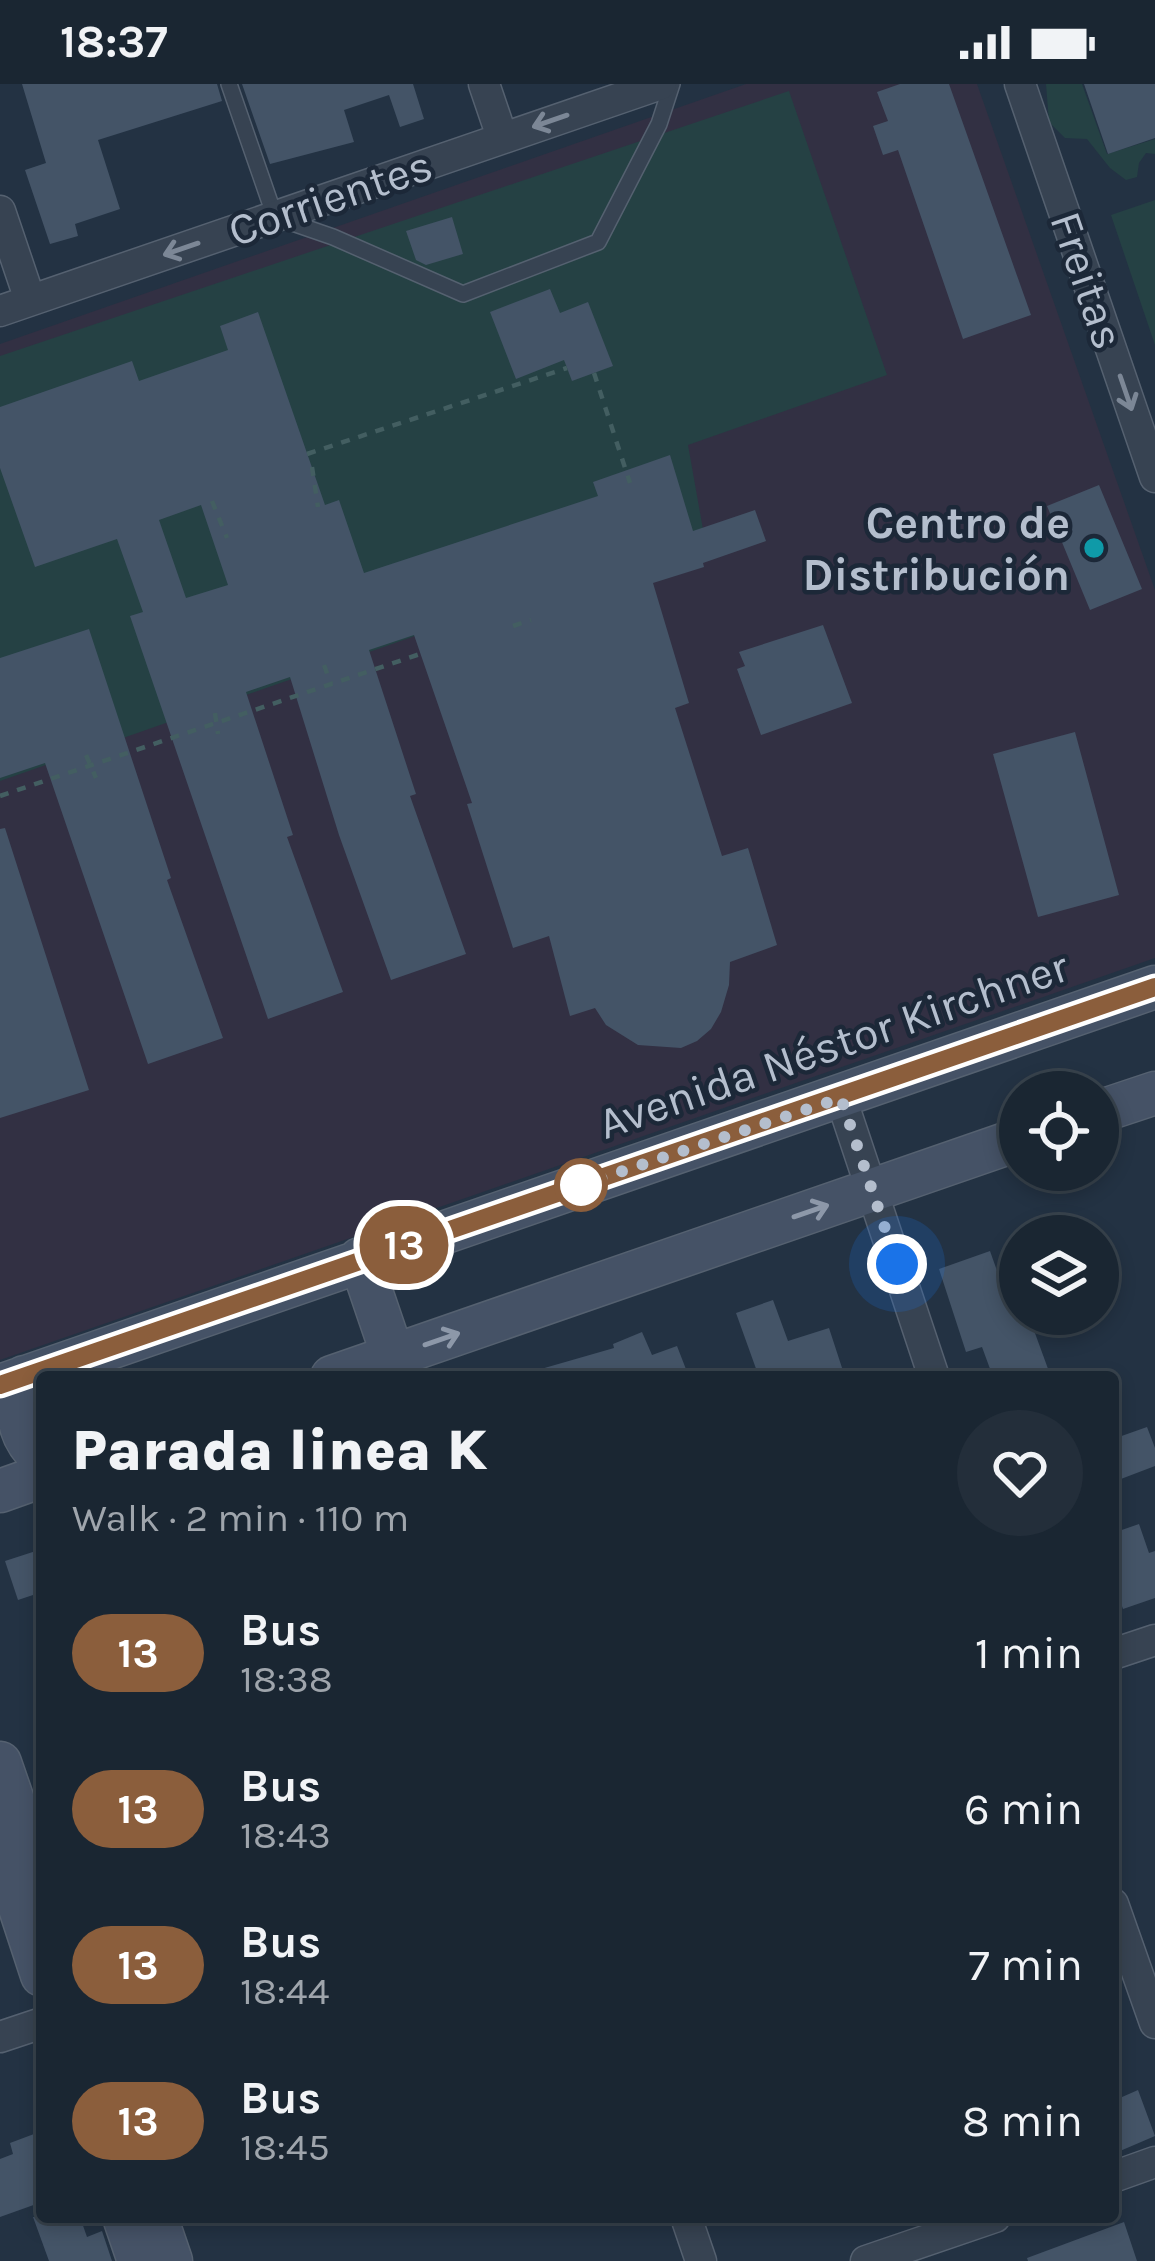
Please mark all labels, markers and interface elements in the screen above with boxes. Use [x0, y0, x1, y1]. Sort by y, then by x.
text: 18:37 [60, 16, 168, 68]
one-way arrow [532, 112, 570, 134]
street label: Corrientes [222, 139, 439, 257]
street label: Freitas [1039, 205, 1135, 356]
one-way arrow [163, 239, 201, 261]
one-way arrow [1117, 373, 1139, 411]
place label: Centro de Distribución [802, 497, 1070, 601]
marker: Centro de Distribución [1081, 535, 1107, 561]
street label: Avenida Néstor Kirchner [592, 940, 1076, 1150]
map controls [999, 1071, 1119, 1335]
button: locate [999, 1071, 1119, 1191]
unlabelled marker [556, 1160, 606, 1210]
one-way arrow [791, 1199, 828, 1220]
line badge: 13 [350, 1206, 458, 1284]
button: layers [999, 1215, 1119, 1335]
text: 13 [383, 1220, 425, 1270]
your location [867, 1234, 927, 1294]
one-way arrow [423, 1327, 460, 1348]
button: heart [957, 1410, 1083, 1536]
text: Parada linea K [72, 1417, 487, 1483]
text: Walk · 2 min · 110 m [72, 1495, 409, 1541]
text: Bus [240, 1604, 321, 1656]
text: 1 min [975, 1627, 1083, 1679]
text: 13 [117, 1628, 159, 1678]
text: 18:38 [240, 1656, 333, 1702]
text: Bus [240, 1760, 321, 1812]
text: 6 min [964, 1783, 1083, 1835]
text: 13 [117, 1784, 159, 1834]
text: 18:43 [240, 1812, 331, 1858]
text: Bus [240, 1916, 321, 1968]
text: 7 min [969, 1939, 1083, 1991]
text: 13 [117, 1940, 159, 1990]
text: 18:44 [240, 1968, 329, 2014]
text: Bus [240, 2072, 321, 2124]
text: 8 min [962, 2095, 1083, 2147]
text: 13 [117, 2096, 159, 2146]
text: 18:45 [240, 2124, 330, 2170]

